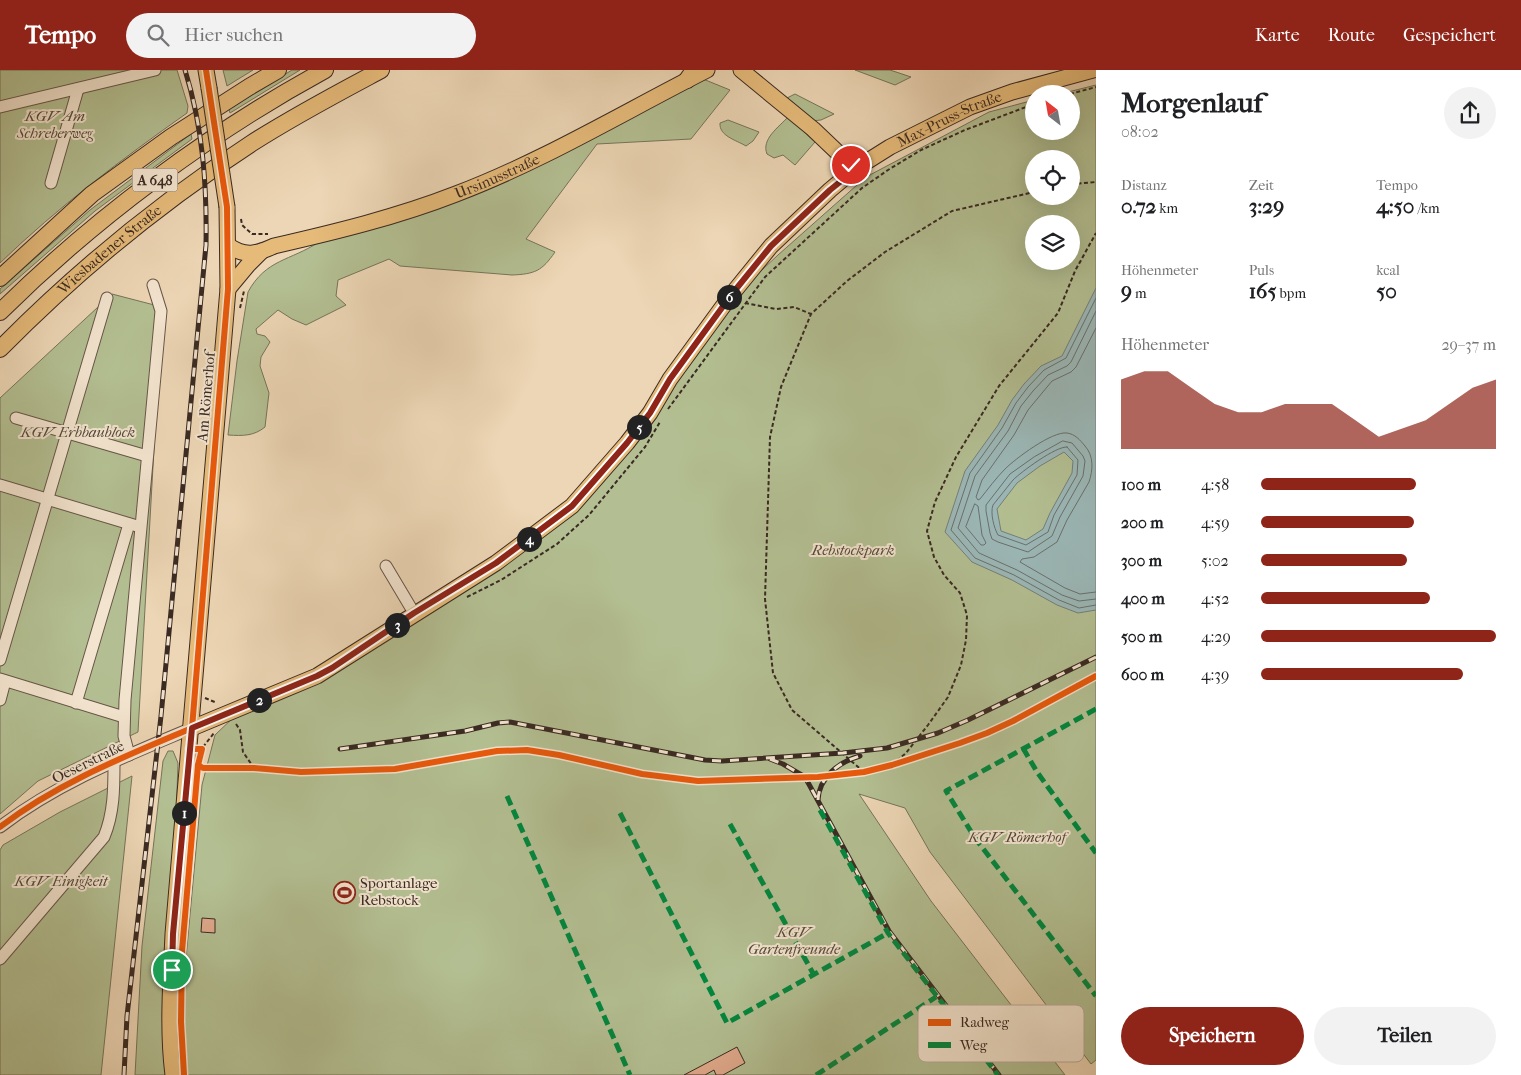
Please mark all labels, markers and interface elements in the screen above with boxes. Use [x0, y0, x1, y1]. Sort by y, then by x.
search box [126, 13, 476, 58]
text: Tempo [25, 21, 96, 49]
icon: search [144, 21, 172, 49]
text: Hier suchen [184, 24, 283, 46]
text: Karte [1255, 25, 1300, 46]
text: Route [1328, 25, 1375, 46]
text: Gespeichert [1403, 25, 1496, 46]
north arrow [1025, 85, 1080, 140]
map controls [1025, 85, 1080, 270]
text: Morgenlauf [1121, 86, 1263, 119]
street label: Max-Pruss-Straße [894, 87, 1005, 151]
button: share [1444, 87, 1496, 139]
park label: KGV Am Schreberweg [16, 107, 94, 142]
text: 08:02 [1121, 122, 1159, 141]
pin [830, 144, 872, 186]
street label: Ursinusstraße [452, 150, 543, 203]
button: locate [1025, 150, 1080, 205]
icon: check [837, 151, 865, 179]
road number: A 648 [132, 168, 178, 192]
text: Distanz [1121, 177, 1167, 194]
text: Zeit [1249, 177, 1274, 194]
text: Tempo [1376, 177, 1418, 194]
text: 0.72 [1121, 194, 1156, 218]
text: 3:29 [1249, 194, 1284, 218]
text: 4:50 [1376, 194, 1414, 218]
text: km [1156, 200, 1178, 217]
text: /km [1414, 200, 1440, 217]
street label: Wiesbadener Straße [53, 201, 166, 299]
button: layers [1025, 215, 1080, 270]
text: Höhenmeter [1121, 262, 1198, 279]
text: Puls [1249, 262, 1274, 279]
text: kcal [1376, 262, 1400, 279]
text: 9 [1121, 279, 1132, 303]
text: 165 [1249, 279, 1277, 303]
text: 50 [1376, 279, 1397, 303]
pin: 6 [716, 284, 742, 310]
text: m [1132, 285, 1147, 302]
text: bpm [1277, 285, 1306, 302]
text: 6 [726, 289, 733, 306]
text: Höhenmeter [1121, 335, 1209, 354]
text: 29–37 m [1441, 335, 1496, 354]
street label: Am Römerhof [193, 348, 219, 444]
pin: 5 [626, 414, 652, 440]
text: 5 [636, 419, 643, 436]
park label: KGV Erbbaublock [20, 423, 135, 441]
text: 100 m [1121, 475, 1161, 494]
text: 4:58 [1201, 475, 1229, 494]
text: 200 m [1121, 513, 1164, 532]
text: 4:59 [1201, 513, 1230, 532]
pin: 4 [516, 526, 542, 552]
text: 4 [525, 531, 534, 548]
park label: Rebstockpark [811, 541, 895, 559]
text: 300 m [1121, 551, 1162, 570]
text: 5:02 [1201, 551, 1229, 570]
text: 400 m [1121, 589, 1165, 608]
text: 4:52 [1201, 589, 1229, 608]
pin: 3 [384, 612, 410, 638]
text: 3 [395, 617, 400, 634]
text: 500 m [1121, 627, 1162, 646]
text: 4:29 [1201, 627, 1231, 646]
text: 600 m [1121, 665, 1164, 684]
text: 4:39 [1201, 665, 1229, 684]
pin: 2 [246, 688, 272, 712]
text: 2 [256, 692, 263, 709]
street label: Oeserstraße [49, 736, 128, 787]
pin: 1 [172, 800, 196, 826]
text: 1 [182, 805, 187, 822]
park label: KGV Römerhof [967, 828, 1069, 846]
park label: KGV Einigkeit [13, 872, 109, 890]
place label: Sportanlage Rebstock [360, 874, 438, 909]
sports icon: Sportanlage Rebstock [332, 880, 356, 904]
park label: KGV Gartenfreunde [748, 923, 841, 958]
pin [151, 949, 193, 991]
icon: arrive [158, 956, 186, 984]
legend [918, 1005, 1084, 1062]
button: Speichern [1121, 1007, 1304, 1065]
button: Teilen [1314, 1007, 1496, 1065]
text: Radweg [960, 1014, 1009, 1031]
text: Weg [959, 1037, 988, 1054]

